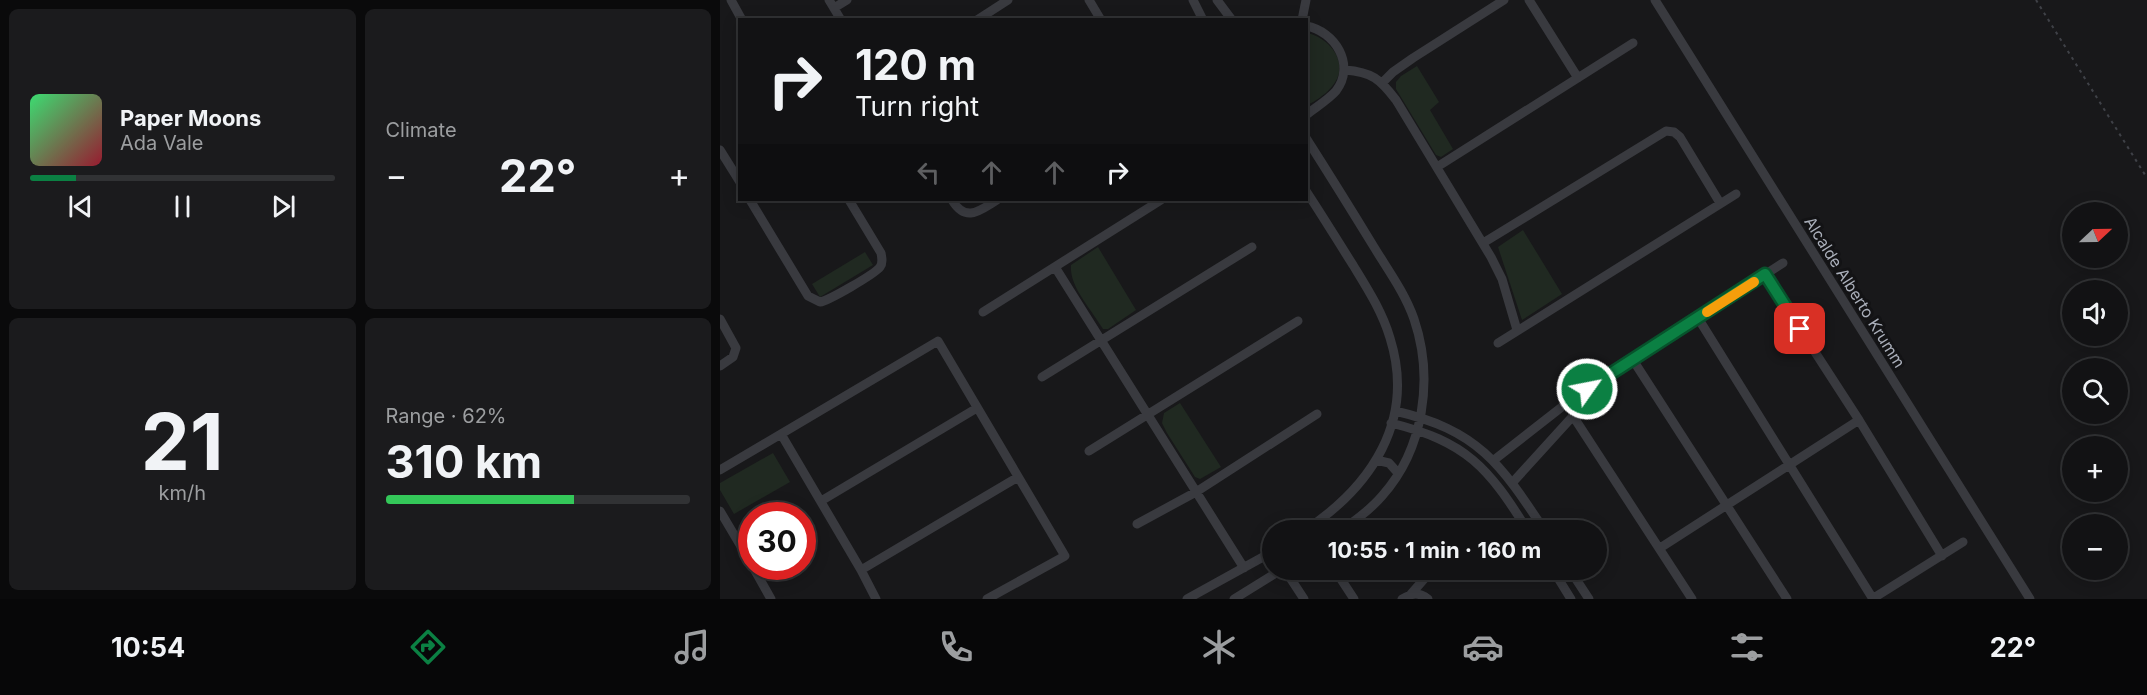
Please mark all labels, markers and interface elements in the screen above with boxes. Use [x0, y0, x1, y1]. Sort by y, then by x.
text: 120 m [855, 39, 976, 90]
icon: right [756, 42, 834, 120]
text: Turn right [855, 90, 979, 123]
text: Paper Moons [120, 105, 261, 131]
text: Climate [386, 118, 457, 142]
text: Ada Vale [120, 131, 203, 155]
text: 22° [499, 148, 576, 203]
text: − [386, 155, 407, 195]
text: + [668, 155, 690, 195]
icon: left [912, 156, 945, 189]
icon: ahead [975, 156, 1008, 189]
icon: ahead [1038, 156, 1071, 189]
icon: right [1101, 156, 1134, 189]
icon: previous [64, 190, 97, 223]
icon: pause [166, 190, 199, 223]
icon: next [267, 190, 300, 223]
north arrow [2062, 202, 2128, 268]
map controls [2062, 202, 2128, 580]
street label: Alcalde Alberto Krumm [1800, 213, 1910, 371]
button: sound [2062, 280, 2128, 346]
pin [1774, 303, 1825, 354]
icon: arrive [1783, 312, 1816, 345]
position arrow [1555, 357, 1619, 421]
button: search [2062, 358, 2128, 424]
text: 21 [141, 394, 224, 489]
text: Range · 62% [386, 404, 507, 428]
text: 310 km [386, 434, 542, 489]
button: + [2062, 436, 2128, 502]
text: km/h [158, 481, 206, 505]
speed limit sign: 30 [738, 502, 816, 580]
button: − [2062, 514, 2128, 580]
text: 10:55 · 1 min · 160 m [1328, 537, 1541, 563]
icon: directions [407, 626, 449, 668]
icon: music [671, 626, 713, 668]
icon: phone [935, 626, 977, 668]
icon: climate [1198, 626, 1240, 668]
icon: car [1462, 626, 1504, 668]
icon: filters [1726, 626, 1768, 668]
text: 10:54 [111, 631, 185, 664]
text: 22° [1990, 631, 2036, 664]

